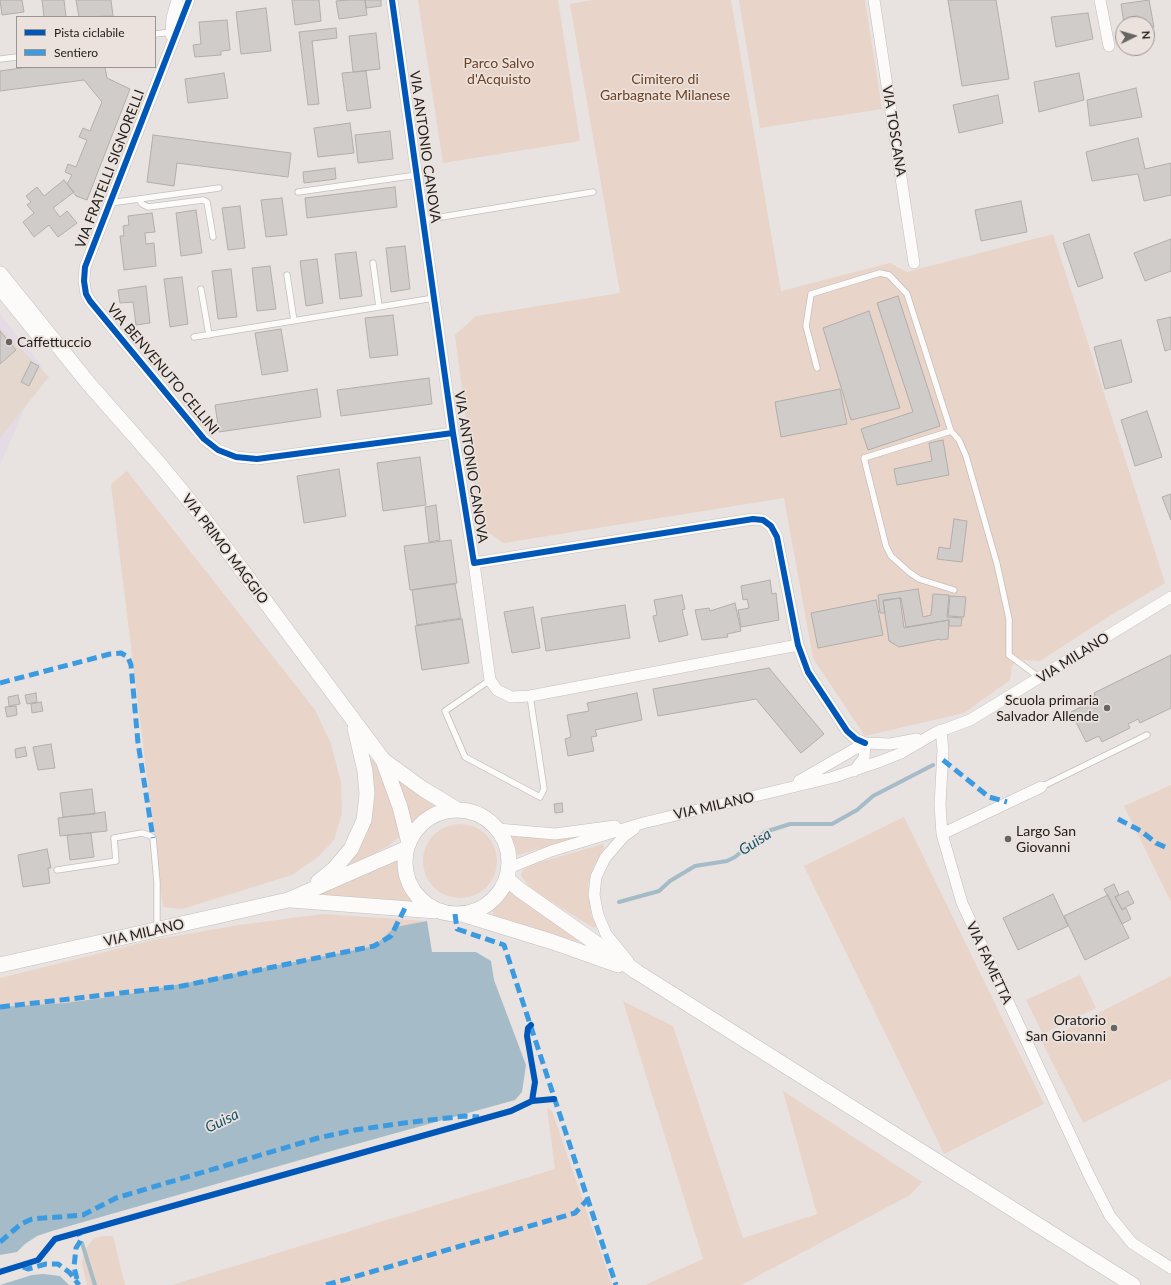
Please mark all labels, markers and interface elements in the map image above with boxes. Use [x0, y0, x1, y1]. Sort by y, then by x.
legend [16, 16, 156, 68]
north arrow [1115, 16, 1155, 56]
text: Pista ciclabile [54, 25, 125, 40]
text: N [1140, 30, 1153, 40]
text: Sentiero [54, 45, 98, 60]
park label: Parco Salvo d'Acquisto [464, 55, 534, 88]
street label: VIA ANTONIO CANOVA [406, 70, 444, 224]
park label: Cimitero di Garbagnate Milanese [600, 71, 730, 104]
street label: VIA TOSCANA [879, 84, 909, 178]
street label: VIA FRATELLI SIGNORELLI [72, 87, 148, 251]
street label: VIA BENVENUTO CELLINI [103, 300, 223, 438]
place label: Caffettuccio [17, 334, 92, 350]
marker: Caffettuccio [4, 337, 14, 347]
street label: VIA ANTONIO CANOVA [451, 390, 491, 544]
street label: VIA PRIMO MAGGIO [178, 491, 272, 607]
street label: VIA MILANO [1034, 629, 1112, 687]
place label: Scuola primaria Salvador Allende [996, 692, 1099, 724]
marker: Scuola primaria Salvador Allende [1102, 703, 1112, 713]
street label: VIA MILANO [672, 789, 756, 823]
place label: Largo San Giovanni [1016, 823, 1076, 856]
water label: Guisa [735, 825, 775, 859]
marker: Largo San Giovanni [1003, 834, 1013, 844]
street label: VIA MILANO [102, 916, 186, 950]
street label: VIA FAMETTA [963, 919, 1015, 1007]
place label: Oratorio San Giovanni [1026, 1012, 1106, 1044]
marker: Oratorio San Giovanni [1109, 1023, 1119, 1033]
water label: Guisa [202, 1105, 242, 1137]

